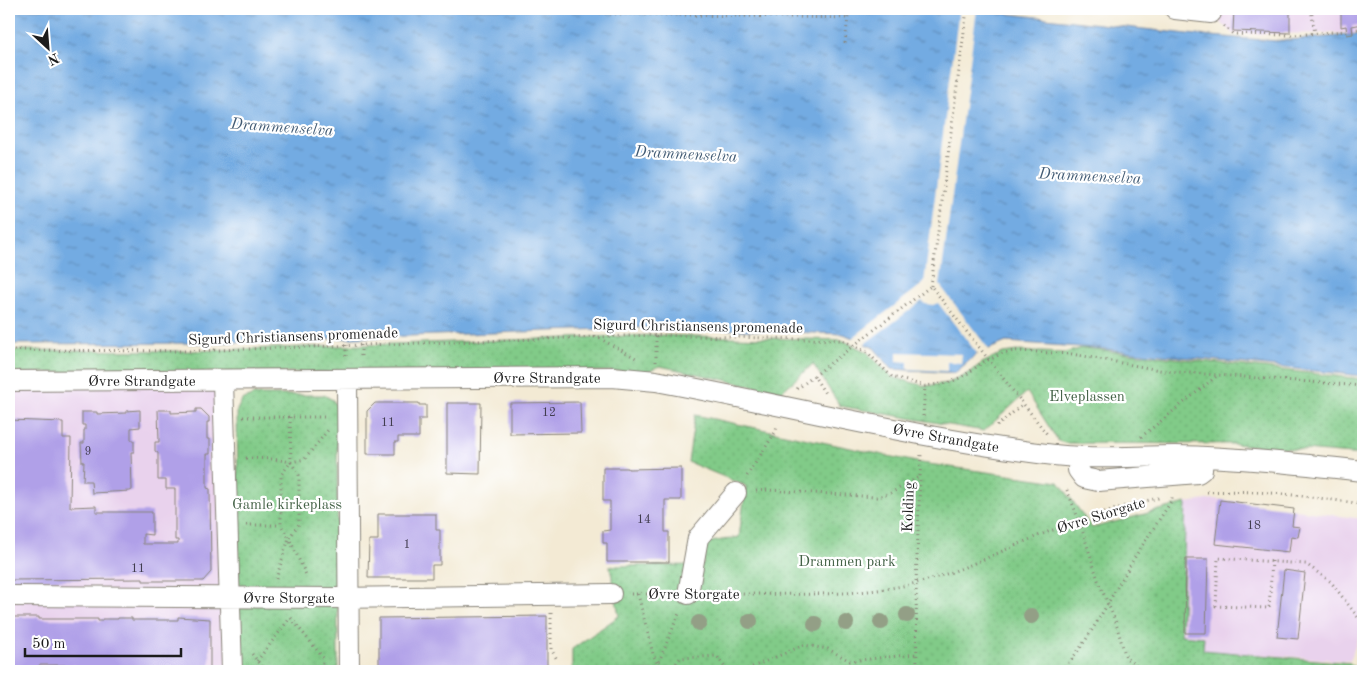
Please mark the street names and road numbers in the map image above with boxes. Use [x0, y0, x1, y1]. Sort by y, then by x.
street label: Sigurd Christiansens promenade [593, 318, 803, 337]
street label: Sigurd Christiansens promenade [188, 326, 398, 349]
street label: Øvre Strandgate [493, 372, 601, 387]
street label: Øvre Strandgate [88, 375, 196, 390]
street label: Øvre Strandgate [892, 423, 1000, 456]
street label: Kolding [901, 481, 918, 533]
street label: Øvre Storgate [1055, 496, 1147, 537]
street label: Øvre Storgate [648, 588, 740, 603]
street label: Øvre Storgate [243, 592, 335, 607]

